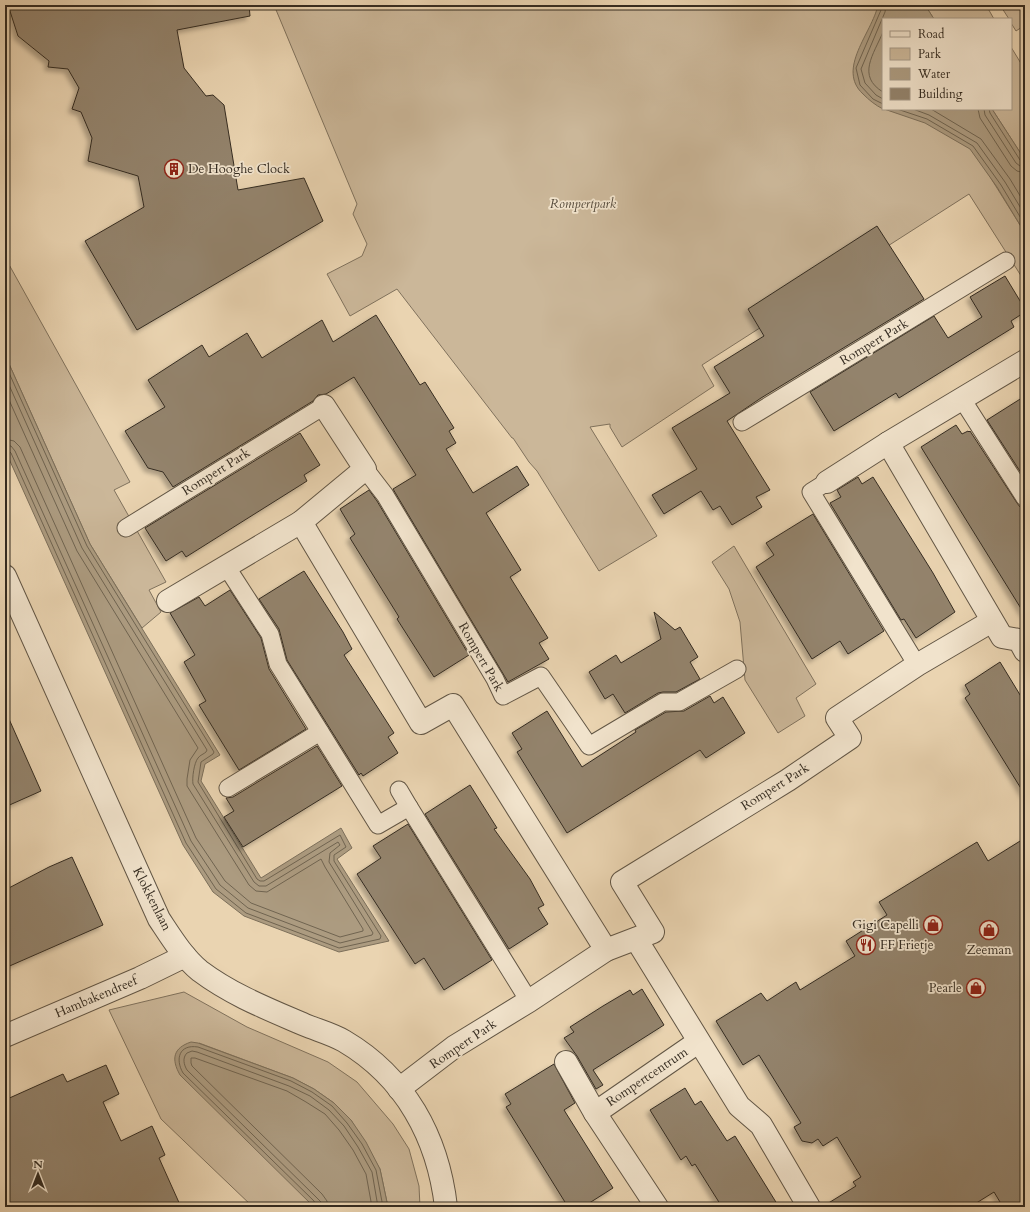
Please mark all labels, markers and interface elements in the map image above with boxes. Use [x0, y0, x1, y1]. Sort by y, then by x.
legend [882, 18, 1012, 110]
text: Road [918, 26, 945, 42]
text: Park [918, 46, 942, 62]
text: Water [917, 66, 951, 82]
text: Building [918, 86, 963, 102]
building icon: De Hooghe Clock [163, 158, 185, 180]
place label: De Hooghe Clock [188, 160, 290, 178]
park label: Rompertpark [550, 195, 617, 213]
street label: Rompert Park [836, 314, 912, 370]
street label: Rompert Park [178, 444, 254, 500]
street label: Rompert Park [454, 619, 508, 695]
street label: Rompert Park [737, 759, 813, 815]
street label: Klokkenlaan [128, 864, 176, 934]
shop icon: Gigi Capelli [922, 914, 944, 936]
place label: Gigi Capelli [852, 916, 919, 934]
shop icon: Zeeman [978, 919, 1000, 941]
restaurant icon: FF Frietje [855, 934, 877, 956]
place label: FF Frietje [880, 936, 934, 954]
place label: Zeeman [966, 941, 1012, 959]
street label: Hambakendreef [52, 971, 142, 1022]
shop icon: Pearle [965, 977, 987, 999]
place label: Pearle [929, 979, 962, 997]
street label: Rompert Park [426, 1015, 500, 1073]
street label: Rompertcentrum [603, 1043, 691, 1111]
north arrow [18, 1154, 58, 1194]
text: N [33, 1157, 43, 1172]

